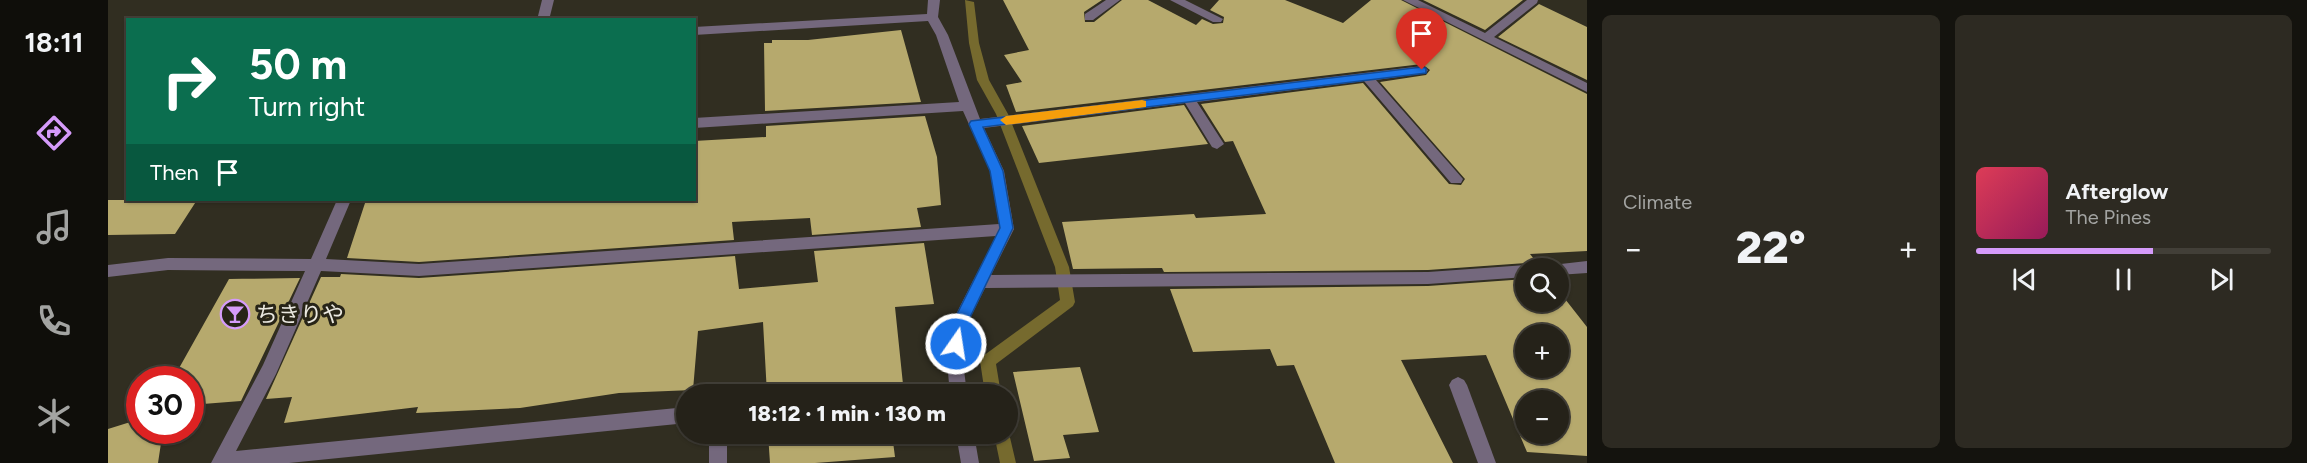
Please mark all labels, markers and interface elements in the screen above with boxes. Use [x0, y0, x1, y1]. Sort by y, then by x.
pin [1396, 8, 1447, 70]
icon: arrive [1405, 17, 1438, 50]
text: 18:11 [25, 26, 83, 59]
text: 50 m [249, 39, 347, 90]
icon: right [150, 42, 228, 120]
text: Turn right [249, 90, 365, 123]
icon: directions [33, 112, 75, 154]
icon: arrive [211, 156, 244, 189]
text: Then [150, 159, 199, 186]
text: Afterglow [2066, 178, 2168, 205]
text: Climate [1623, 190, 1692, 214]
text: The Pines [2066, 205, 2151, 229]
icon: music [33, 206, 75, 248]
text: 22° [1736, 220, 1806, 274]
text: − [1623, 229, 1644, 268]
text: + [1898, 229, 1919, 268]
map controls [1515, 258, 1569, 444]
button: search [1515, 258, 1569, 312]
icon: previous [2008, 263, 2041, 296]
icon: pause [2107, 263, 2140, 296]
icon: next [2205, 263, 2238, 296]
bar icon: ちきりや [219, 298, 251, 330]
icon: phone [33, 300, 75, 342]
place label: ちきりや [256, 301, 344, 328]
position arrow [924, 312, 988, 376]
button: + [1515, 324, 1569, 378]
speed limit sign: 30 [126, 366, 204, 444]
button: − [1515, 390, 1569, 444]
icon: climate [33, 395, 75, 437]
text: 18:12 · 1 min · 130 m [748, 400, 946, 427]

